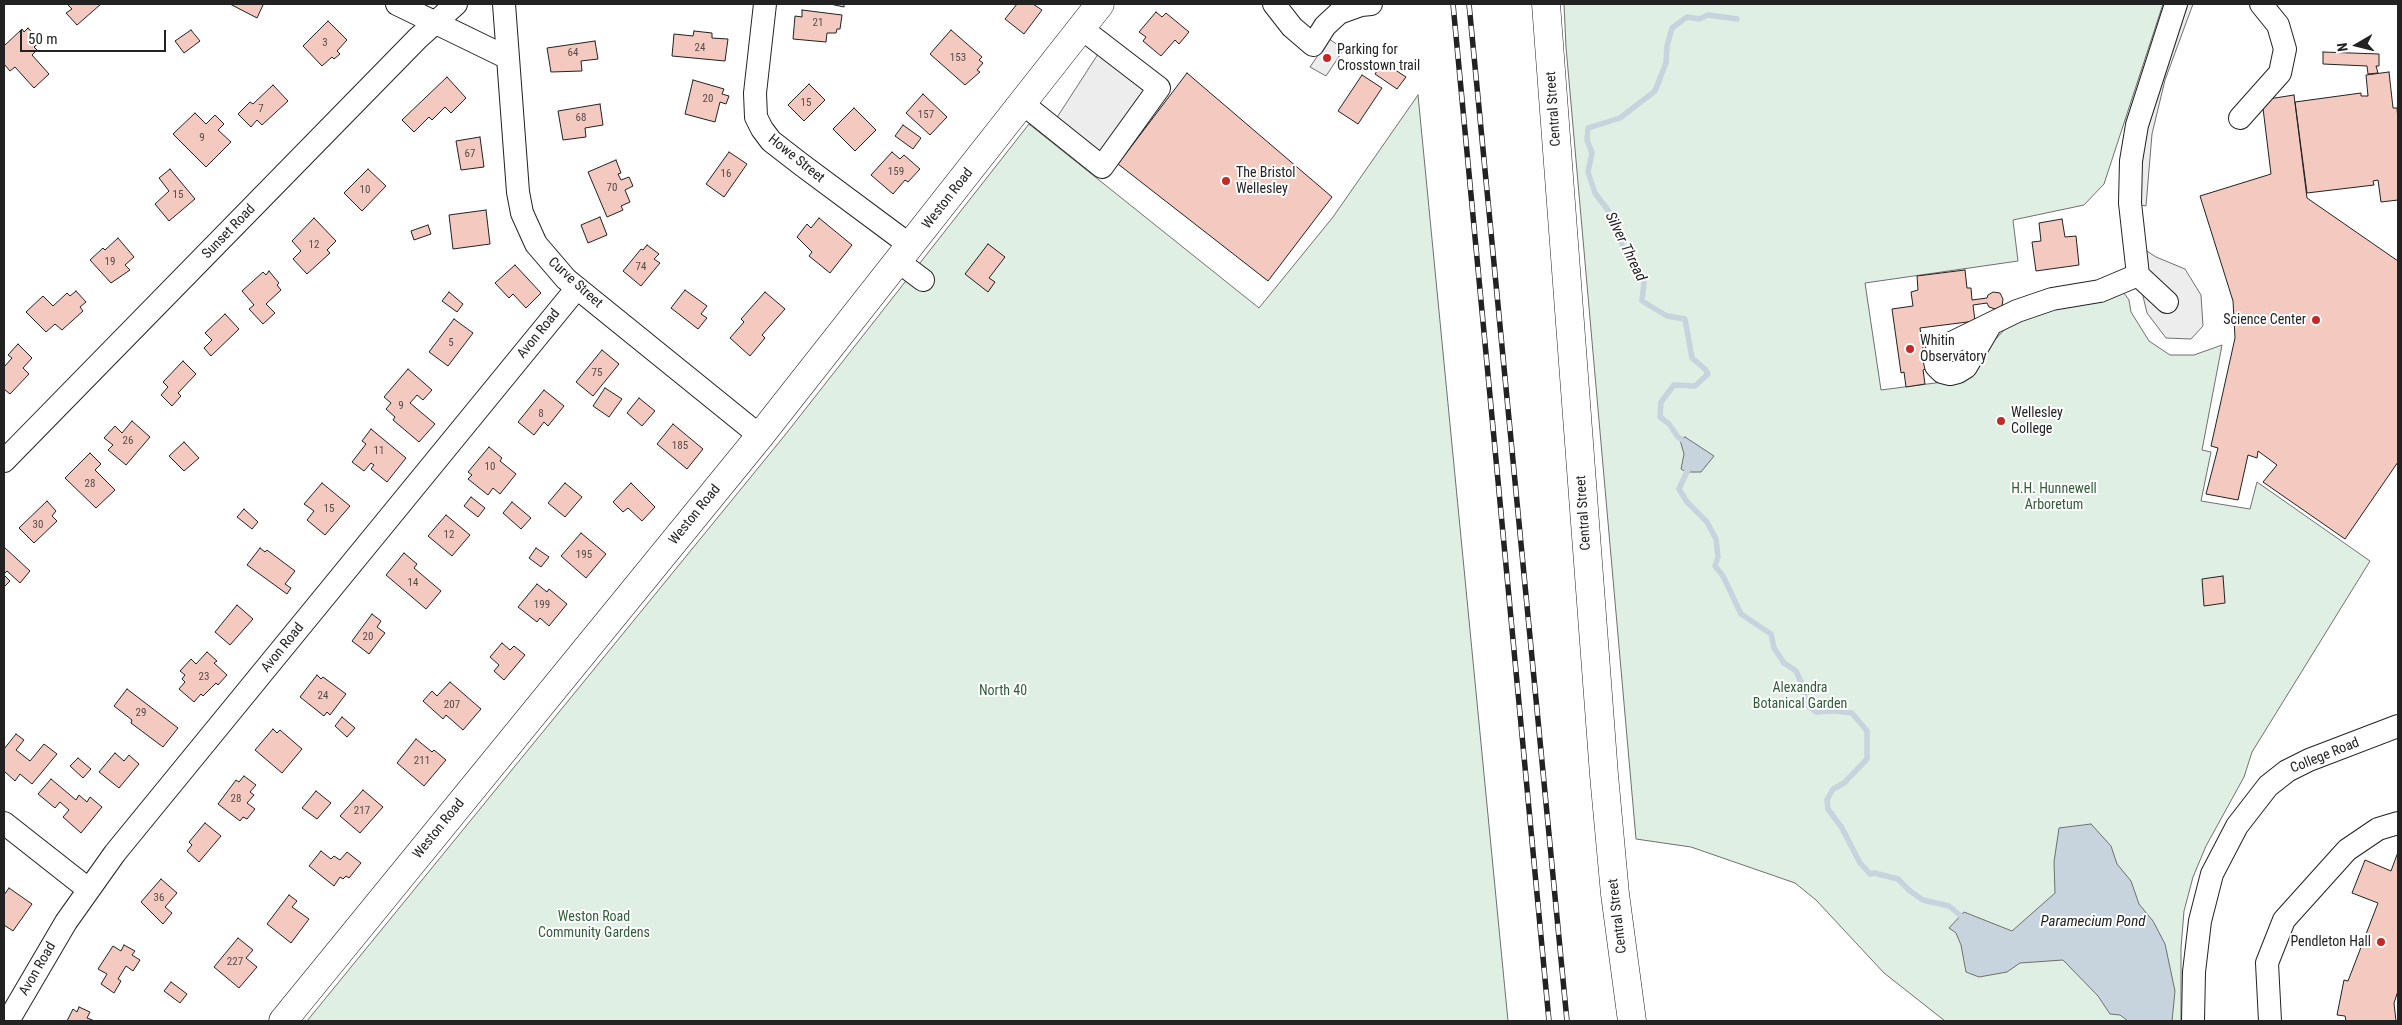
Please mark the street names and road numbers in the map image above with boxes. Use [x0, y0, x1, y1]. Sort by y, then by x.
street label: Central Street [1543, 71, 1565, 147]
street label: Howe Street [765, 131, 827, 187]
street label: Weston Road [919, 165, 977, 233]
street label: Sunset Road [199, 201, 259, 263]
street label: Curve Street [544, 254, 606, 312]
street label: Avon Road [514, 306, 564, 362]
street label: Central Street [1573, 475, 1595, 551]
street label: Weston Road [666, 482, 724, 548]
street label: Avon Road [258, 620, 308, 676]
street label: College Road [2288, 735, 2362, 777]
street label: Weston Road [410, 796, 468, 862]
street label: Central Street [1605, 878, 1631, 954]
street label: Avon Road [16, 939, 60, 999]

